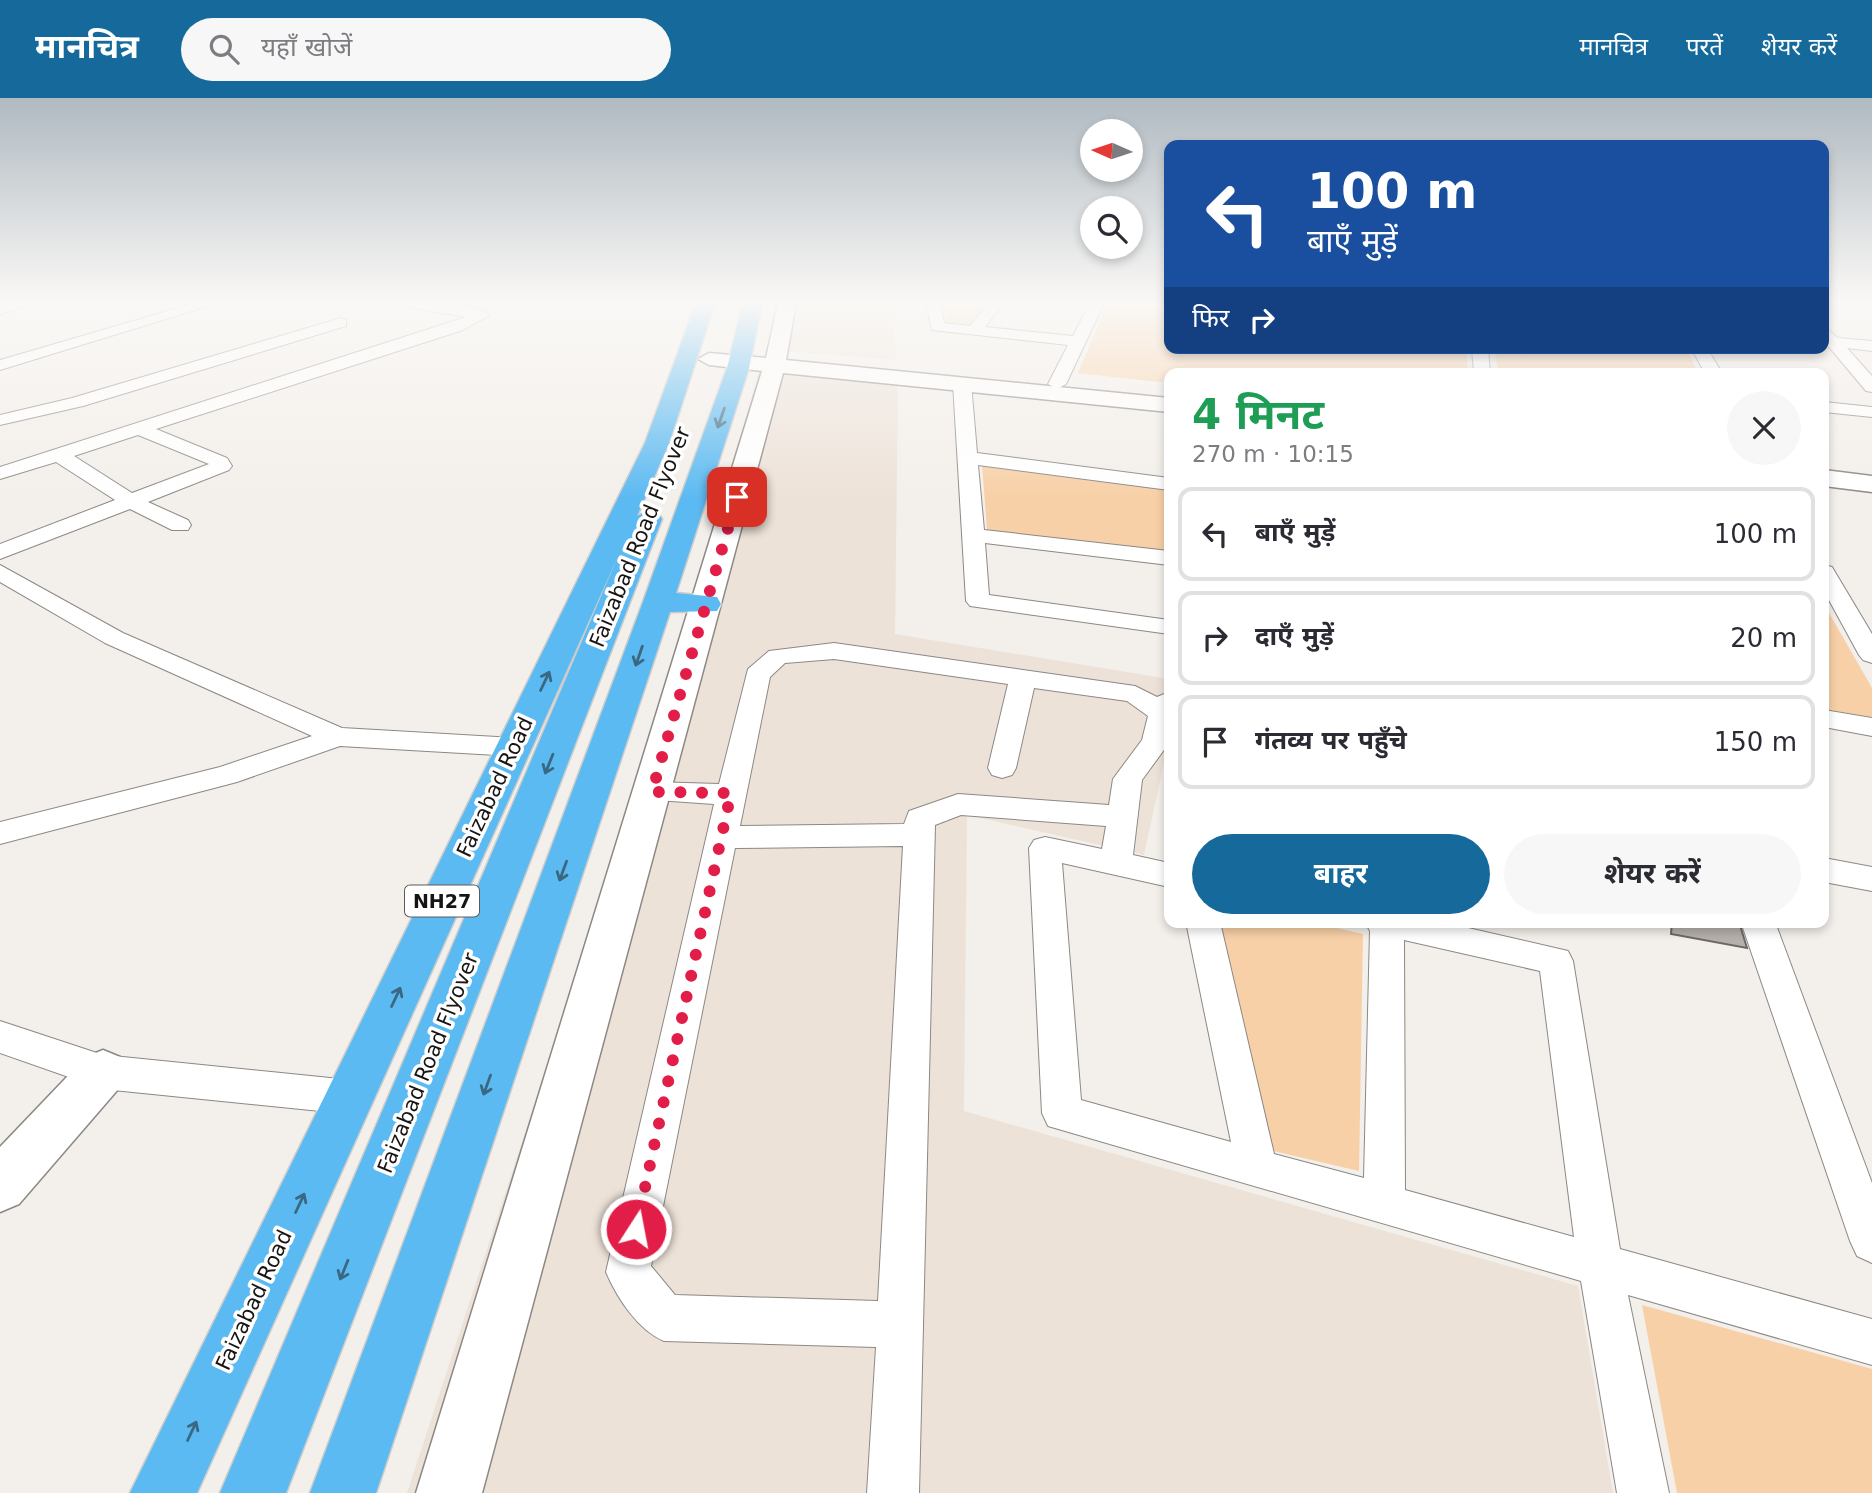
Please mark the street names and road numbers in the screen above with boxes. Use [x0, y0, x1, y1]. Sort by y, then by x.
street label: Faizabad Road Flyover [585, 423, 695, 651]
street label: Faizabad Road [452, 713, 538, 861]
road number: NH27 [405, 886, 479, 916]
street label: Faizabad Road Flyover [373, 949, 483, 1177]
street label: Faizabad Road [211, 1226, 297, 1374]

